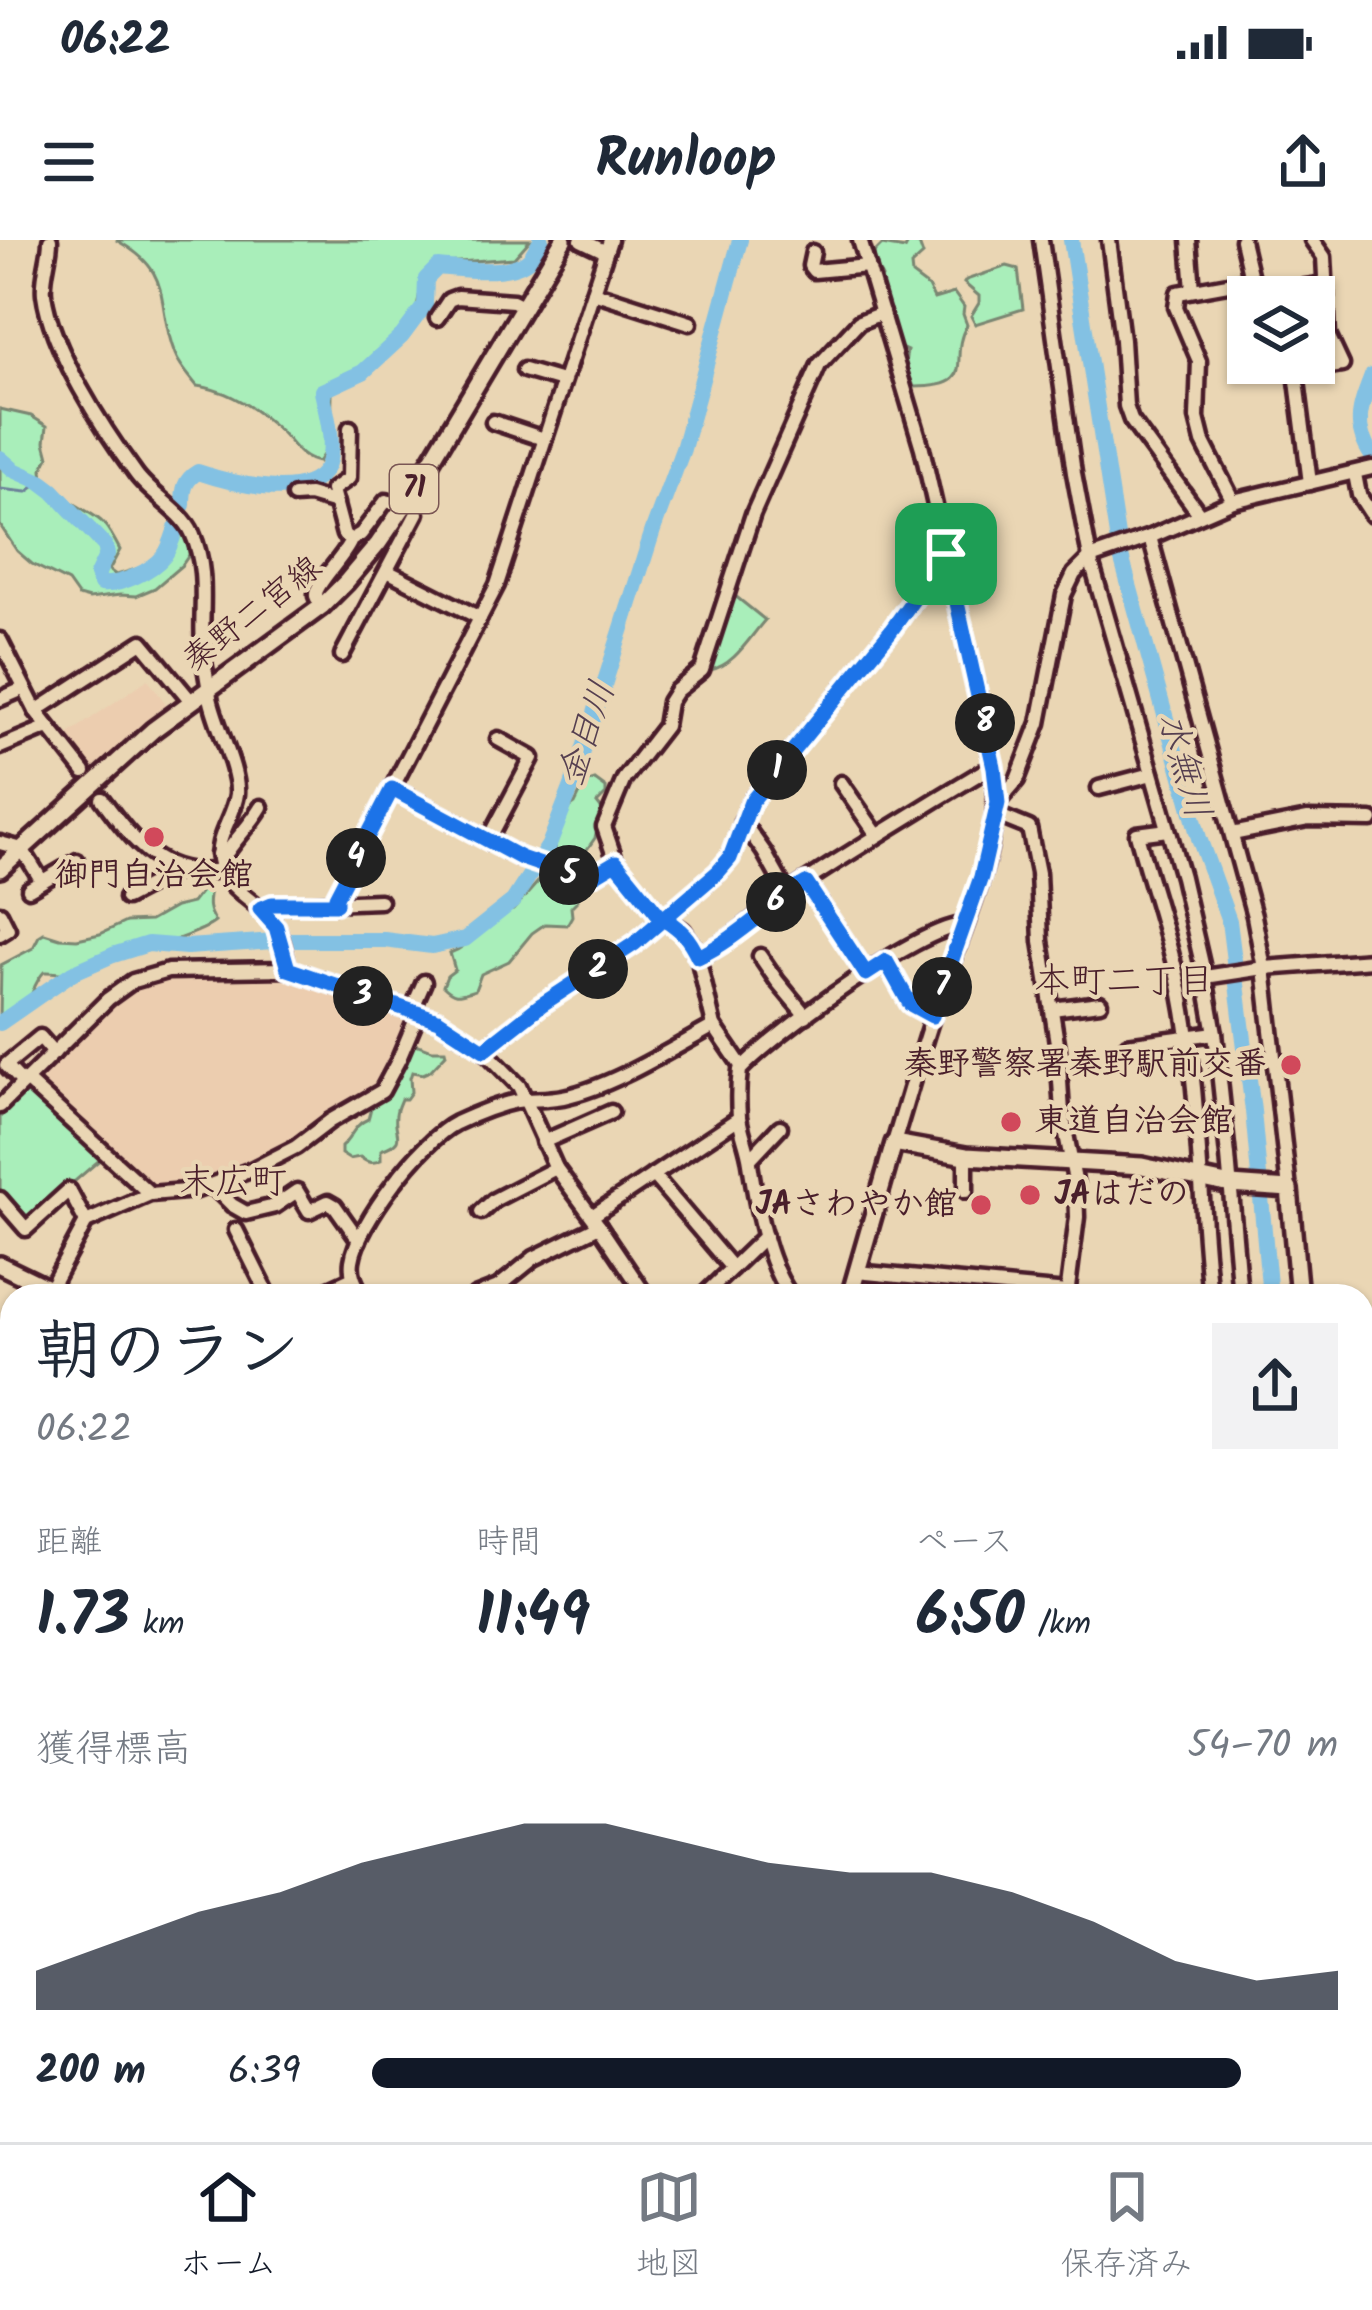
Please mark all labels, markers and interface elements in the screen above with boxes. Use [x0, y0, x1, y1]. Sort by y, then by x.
text: 06:22 [60, 6, 171, 78]
text: Runloop [595, 119, 777, 205]
icon: menu [36, 129, 102, 195]
icon: share [1270, 129, 1336, 195]
map controls [1227, 276, 1335, 384]
button: layers [1227, 276, 1335, 384]
road number: 71 [390, 465, 438, 513]
pin [895, 503, 997, 605]
icon: arrive [913, 521, 979, 587]
street label: 秦野二宮線 [172, 543, 334, 687]
water label: 金目川 [543, 674, 633, 794]
pin: 8 [955, 693, 1015, 753]
text: 8 [975, 696, 995, 749]
water label: 水無川 [1141, 706, 1225, 826]
pin: 1 [747, 740, 807, 800]
text: 1 [772, 743, 782, 796]
marker: 御門自治会館 [141, 824, 167, 850]
pin: 4 [326, 828, 386, 888]
text: 4 [347, 831, 365, 884]
pin: 5 [539, 845, 599, 905]
text: 5 [561, 848, 577, 901]
place label: 御門自治会館 [55, 850, 253, 903]
pin: 6 [746, 872, 806, 932]
text: 6 [767, 875, 785, 928]
pin: 2 [568, 939, 628, 999]
text: 2 [588, 942, 608, 995]
district label: 本町二丁目 [1034, 954, 1214, 1011]
pin: 7 [912, 957, 972, 1017]
text: 7 [934, 960, 950, 1013]
pin: 3 [333, 966, 393, 1026]
text: 3 [354, 969, 372, 1022]
place label: 秦野警察署秦野駅前交番 [904, 1039, 1267, 1092]
marker: 秦野警察署秦野駅前交番 [1278, 1052, 1304, 1078]
place label: 東道自治会館 [1035, 1096, 1233, 1149]
marker: 東道自治会館 [998, 1109, 1024, 1135]
district label: 末広町 [179, 1155, 287, 1212]
place label: JAはだの [1054, 1169, 1190, 1222]
place label: JAさわやか館 [755, 1179, 957, 1232]
marker: JAはだの [1017, 1182, 1043, 1208]
marker: JAさわやか館 [968, 1192, 994, 1218]
text: 朝のラン [36, 1302, 300, 1407]
button: share [1212, 1323, 1338, 1449]
text: 06:22 [36, 1400, 132, 1462]
text: 距離 [36, 1517, 102, 1570]
text: 時間 [476, 1517, 542, 1570]
text: ペース [916, 1517, 1013, 1570]
text: 1.73 [36, 1570, 129, 1666]
text: 11:49 [476, 1570, 590, 1666]
text: 6:50 [916, 1570, 1024, 1666]
text: km [129, 1599, 184, 1652]
text: /km [1024, 1599, 1091, 1652]
text: 54–70 m [1188, 1716, 1338, 1778]
text: 獲得標高 [36, 1720, 192, 1782]
text: 200 m [36, 2042, 146, 2104]
text: 6:39 [228, 2042, 301, 2104]
tab: ホーム [179, 2164, 277, 2292]
tab: 地図 [636, 2164, 702, 2292]
tab: 保存済み [1061, 2164, 1193, 2292]

